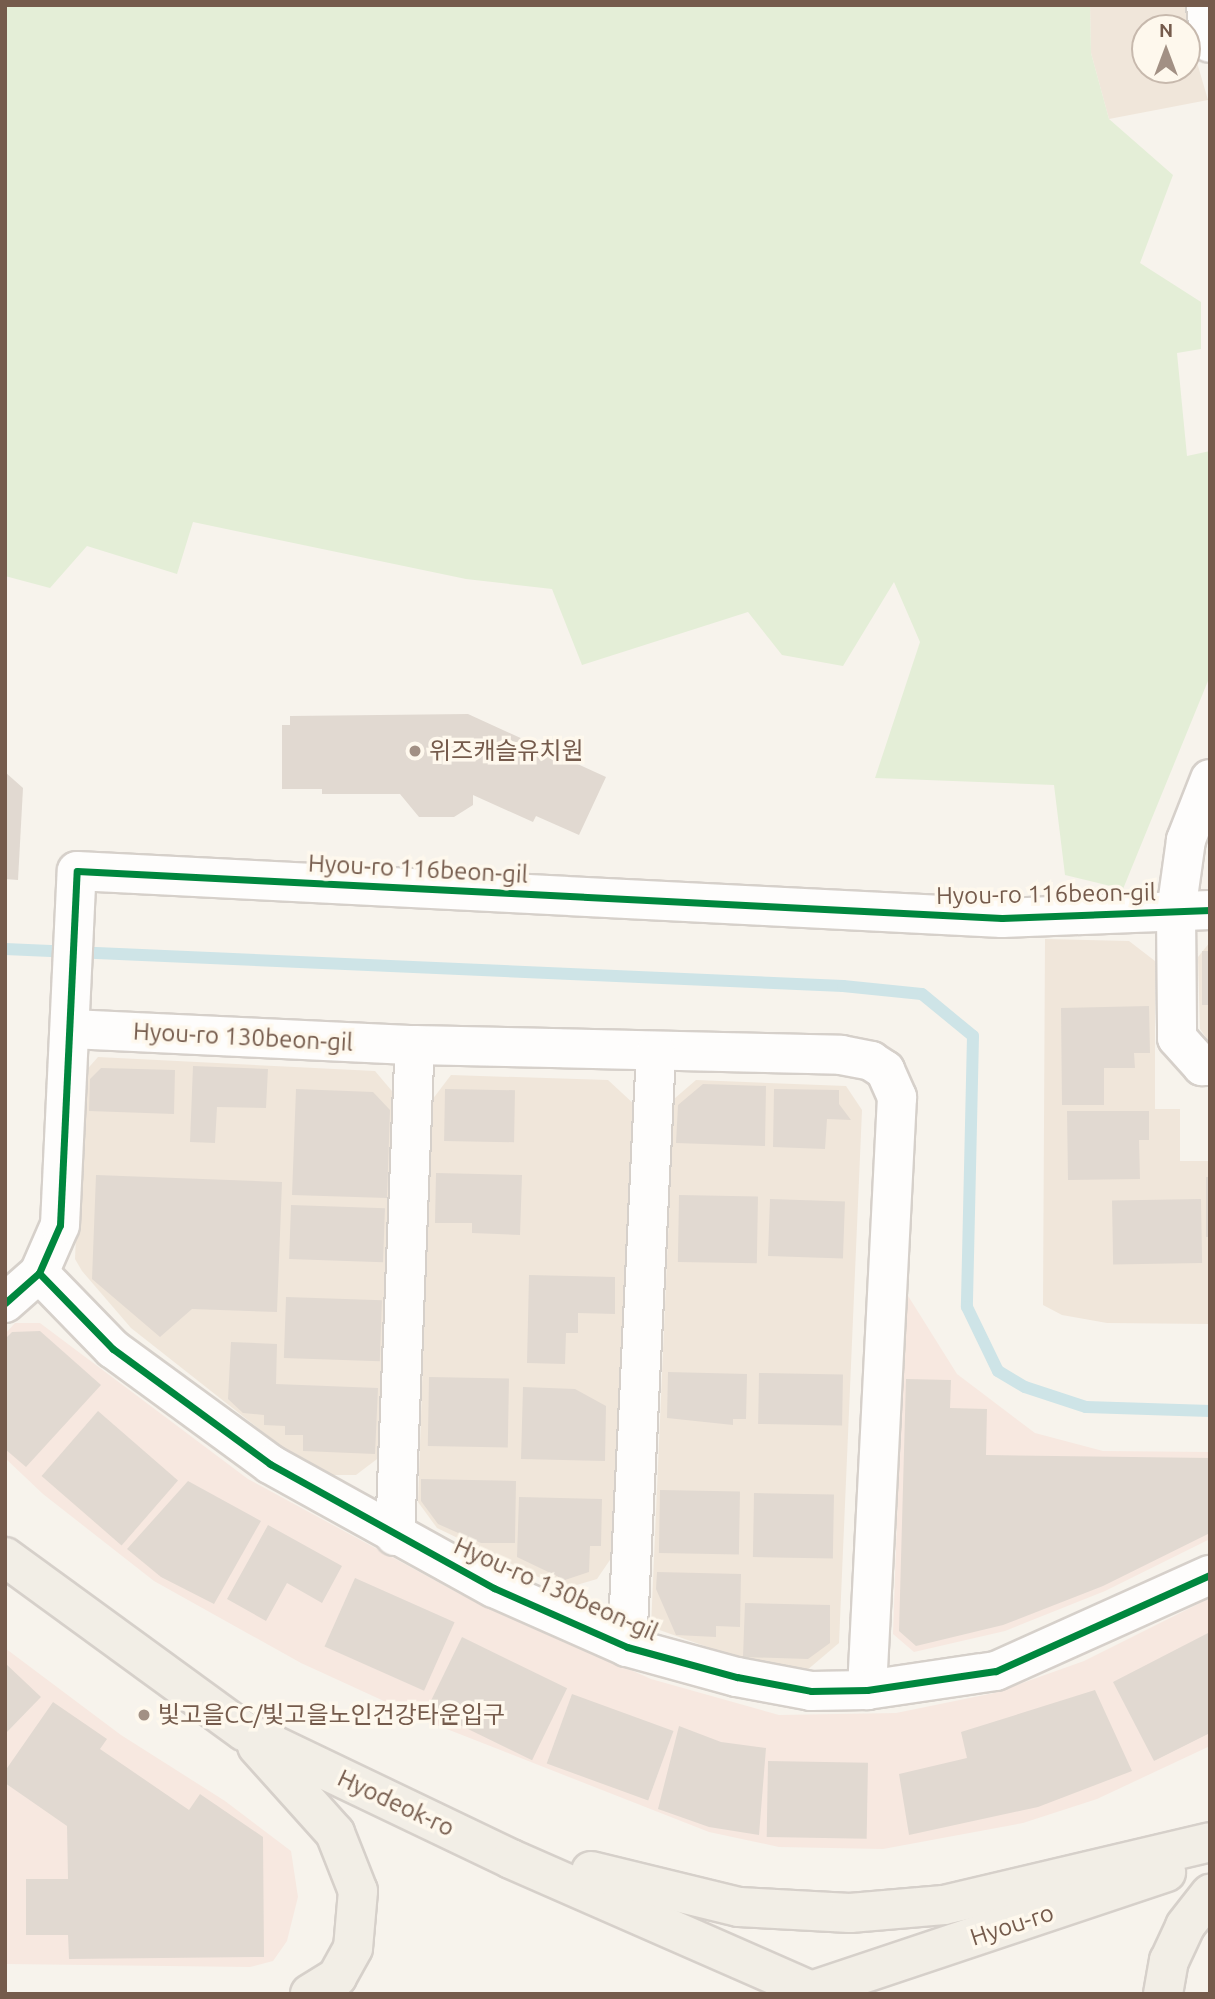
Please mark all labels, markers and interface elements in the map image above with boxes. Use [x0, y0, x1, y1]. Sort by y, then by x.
north arrow [1131, 14, 1201, 84]
text: N [1159, 19, 1173, 41]
place label: 위즈캐슬유치원 [429, 737, 584, 765]
marker: 위즈캐슬유치원 [407, 743, 423, 759]
street label: Hyou-ro 116beon-gil [307, 849, 529, 889]
street label: Hyou-ro 116beon-gil [936, 878, 1156, 910]
street label: Hyou-ro 130beon-gil [132, 1017, 354, 1057]
street label: Hyou-ro 130beon-gil [450, 1531, 662, 1647]
place label: 빛고을CC/빛고을노인건강타운입구 [158, 1701, 505, 1729]
marker: 빛고을CC/빛고을노인건강타운입구 [136, 1707, 152, 1723]
street label: Hyodeok-ro [333, 1763, 459, 1843]
street label: Hyou-ro [967, 1898, 1057, 1952]

